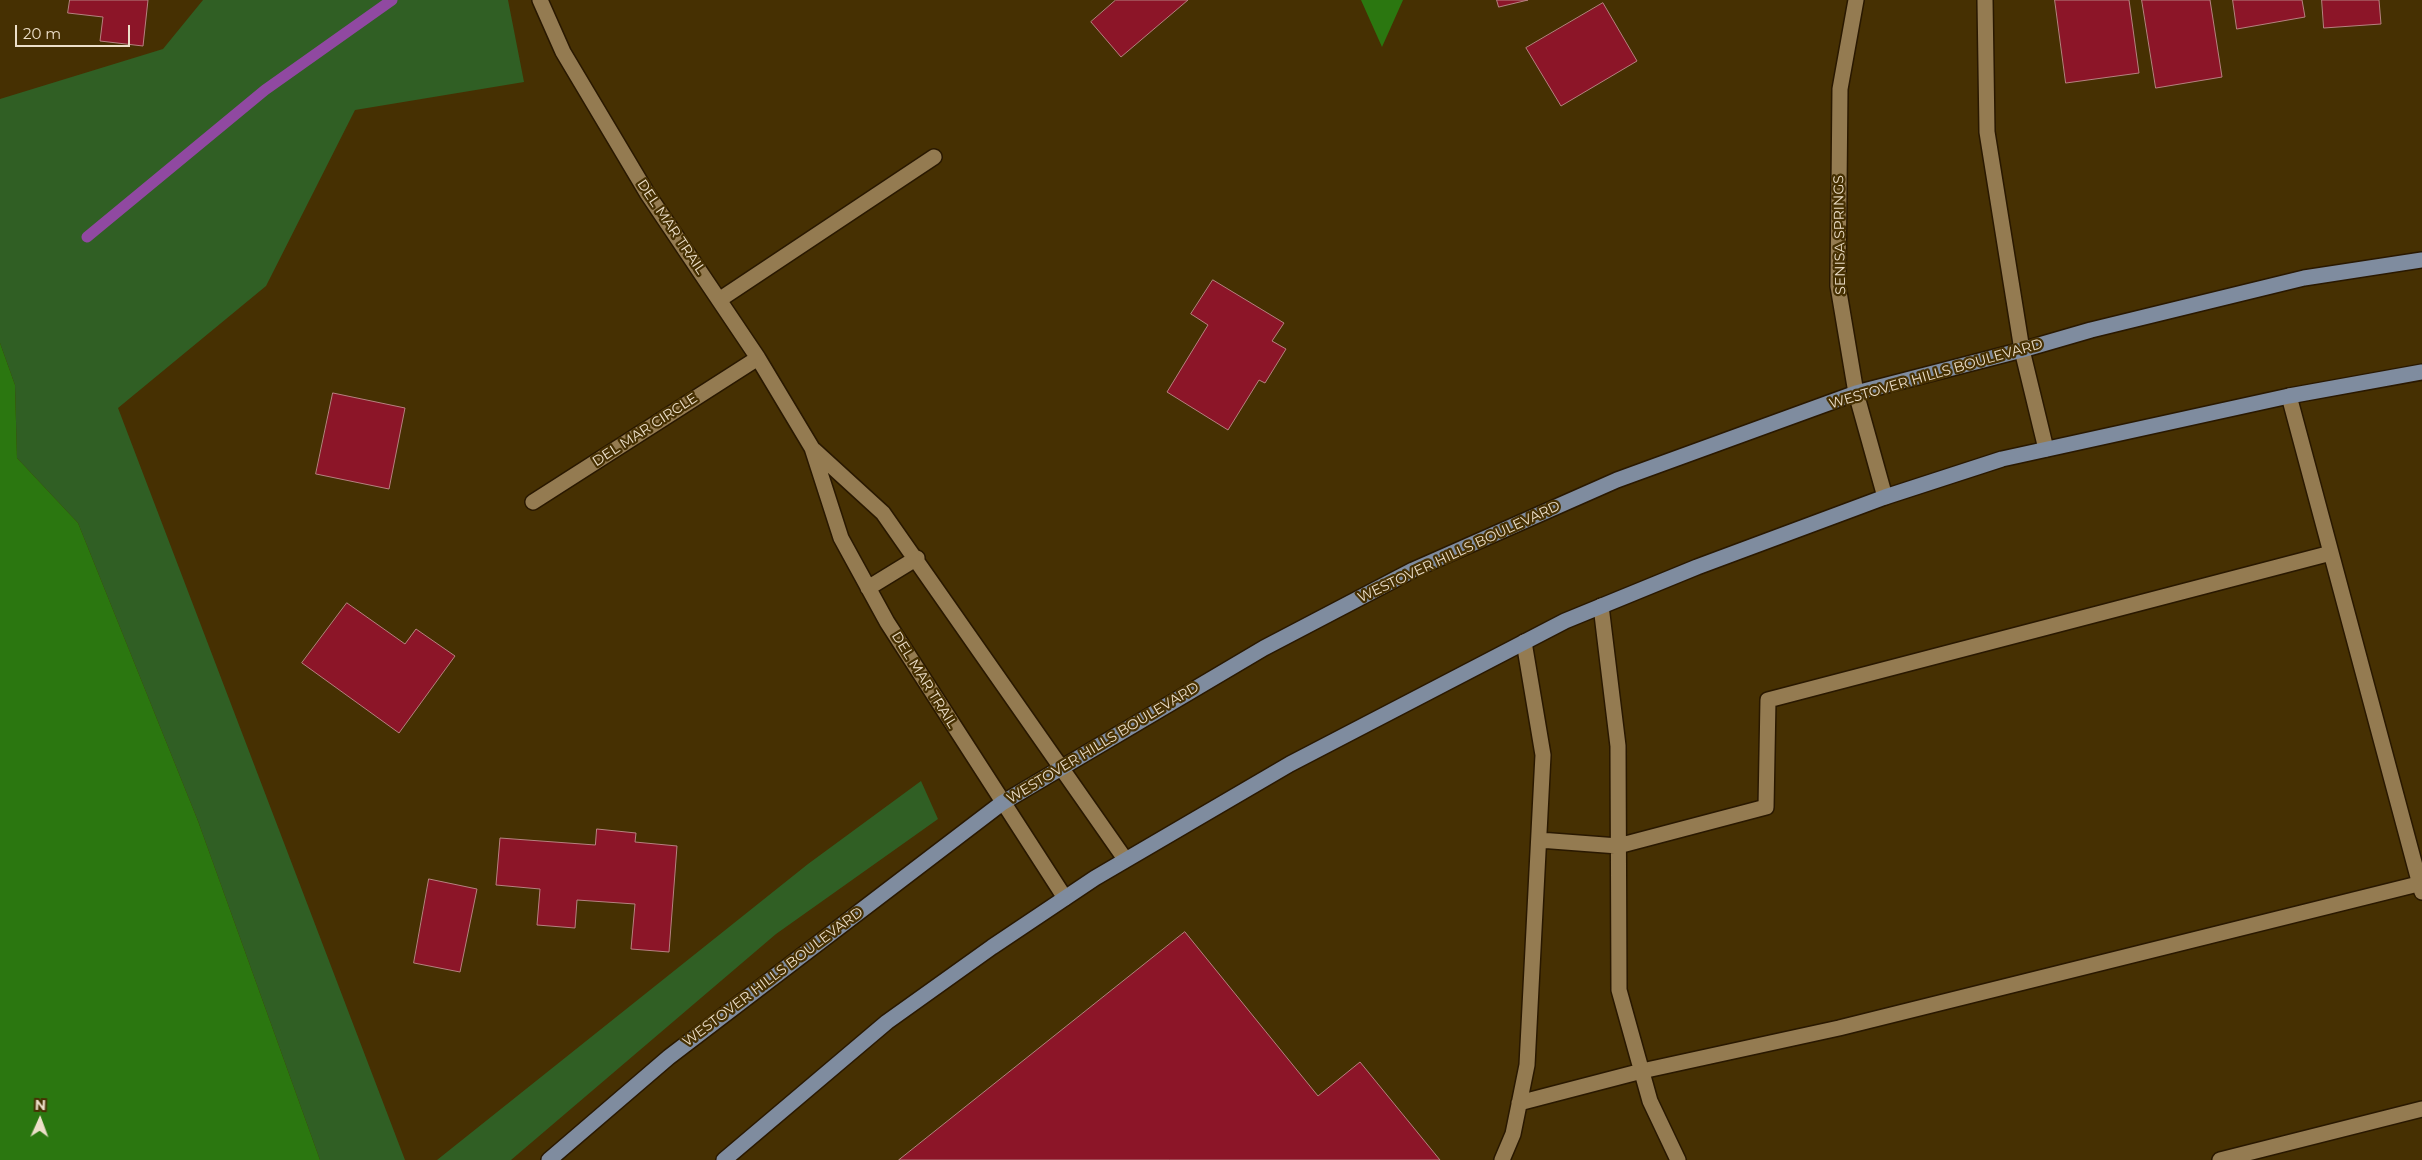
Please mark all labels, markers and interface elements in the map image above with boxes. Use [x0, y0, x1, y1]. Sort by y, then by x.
scale bar [18, 15, 132, 47]
text: 20 m [23, 24, 61, 43]
street label: SENISA SPRINGS [1831, 175, 1849, 295]
street label: DEL MAR TRAIL [633, 176, 709, 278]
street label: WESTOVER HILLS BOULEVARD [1827, 335, 2045, 413]
street label: DEL MAR CIRCLE [589, 390, 701, 470]
street label: WESTOVER HILLS BOULEVARD [1355, 498, 1563, 606]
street label: DEL MAR TRAIL [888, 629, 960, 731]
street label: WESTOVER HILLS BOULEVARD [1004, 679, 1202, 807]
street label: WESTOVER HILLS BOULEVARD [680, 904, 866, 1050]
north arrow [15, 1095, 65, 1145]
text: N [35, 1096, 46, 1114]

